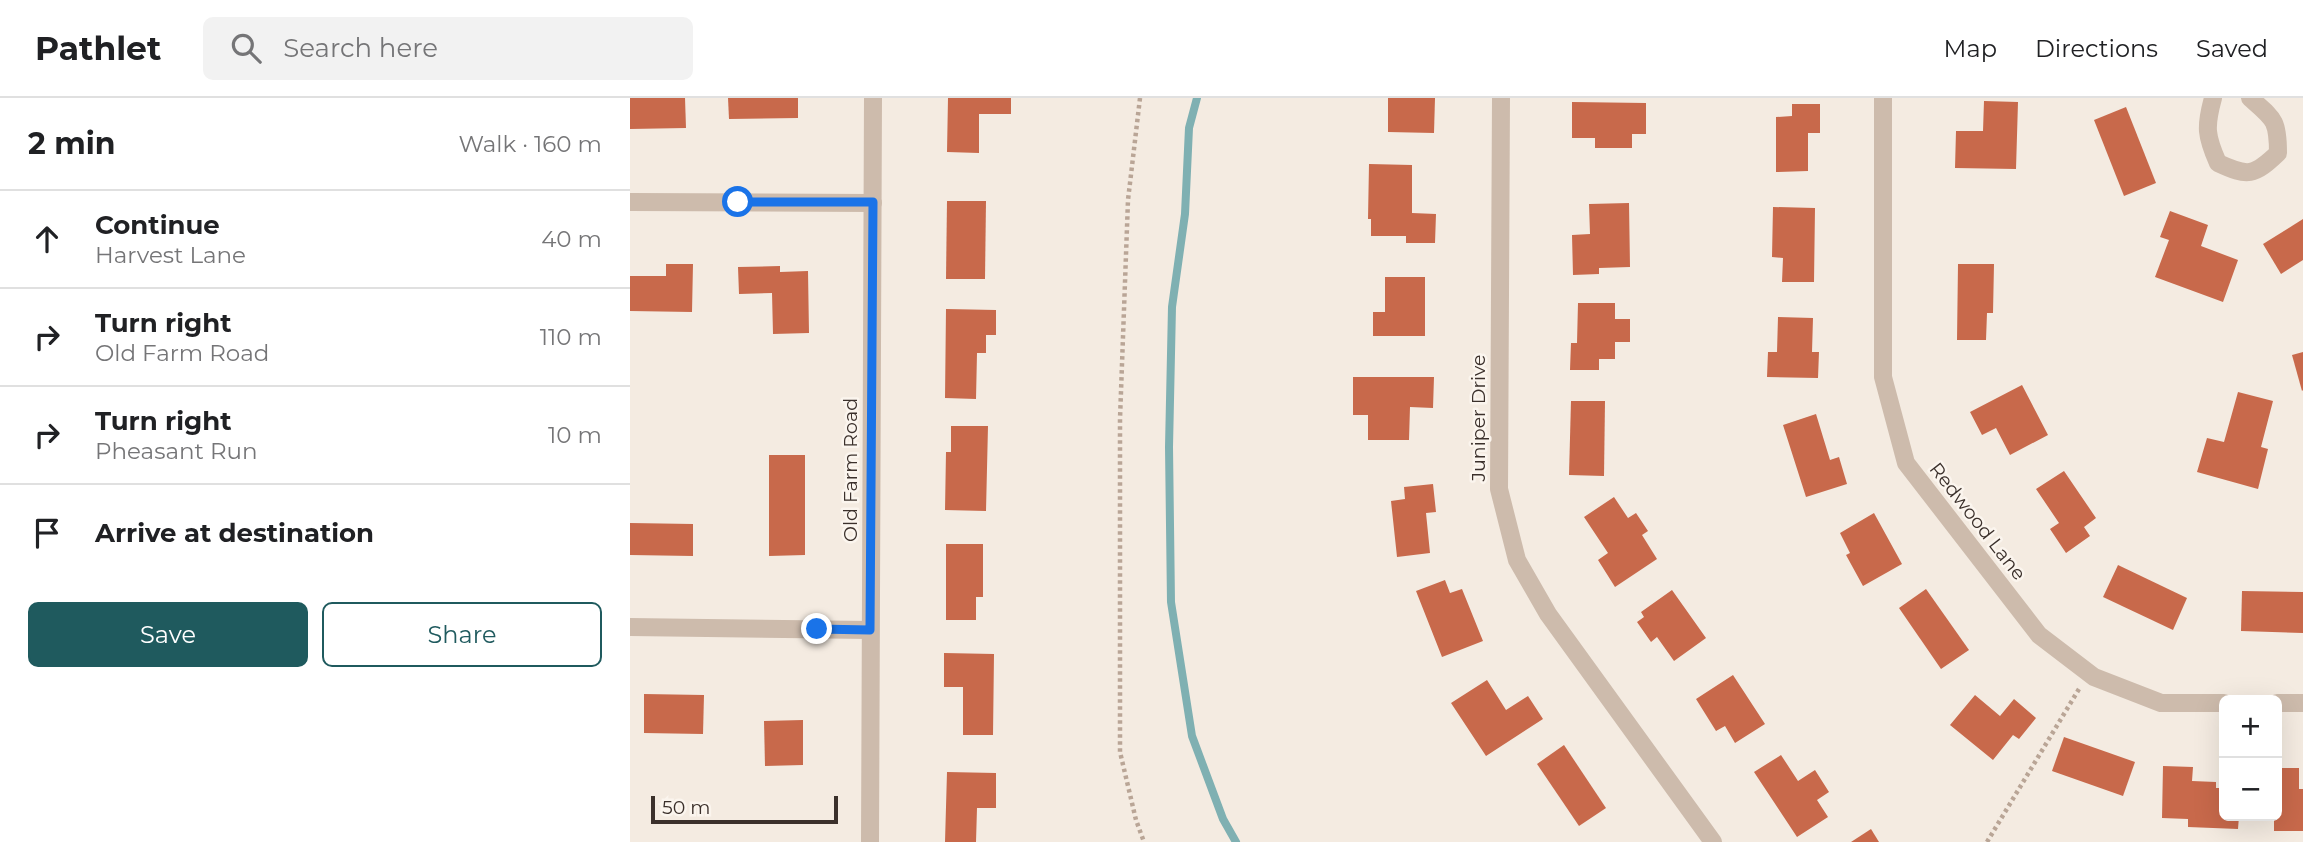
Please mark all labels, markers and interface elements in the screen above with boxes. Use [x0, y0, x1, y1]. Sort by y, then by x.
search box [203, 17, 693, 80]
text: Pathlet [35, 28, 161, 68]
icon: search [227, 29, 265, 67]
text: Search here [283, 32, 438, 64]
text: Map [1944, 34, 1997, 63]
text: Directions [2035, 34, 2158, 63]
text: Saved [2196, 34, 2268, 63]
text: 2 min [28, 125, 115, 162]
text: Walk · 160 m [458, 130, 602, 158]
route start [722, 186, 753, 217]
text: Continue [95, 209, 220, 241]
icon: ahead [28, 220, 66, 258]
text: 40 m [541, 225, 602, 253]
text: Harvest Lane [95, 241, 246, 269]
text: Turn right [95, 307, 231, 339]
icon: right [28, 318, 66, 356]
text: 110 m [540, 323, 602, 351]
text: Old Farm Road [95, 339, 269, 367]
street label: Juniper Drive [1467, 355, 1490, 482]
street label: Old Farm Road [839, 398, 862, 542]
text: Turn right [95, 405, 231, 437]
icon: right [28, 416, 66, 454]
text: 10 m [548, 421, 602, 449]
text: Pheasant Run [95, 437, 258, 465]
street label: Redwood Lane [1925, 458, 2031, 585]
icon: arrive [28, 514, 66, 552]
text: Arrive at destination [95, 517, 374, 549]
button: Save [28, 602, 308, 667]
button: Share [322, 602, 602, 667]
route end [801, 613, 832, 644]
map controls [2219, 695, 2282, 821]
button: + [2219, 695, 2282, 758]
button: − [2219, 758, 2282, 821]
scale bar [651, 793, 838, 825]
text: 50 m [662, 796, 710, 819]

